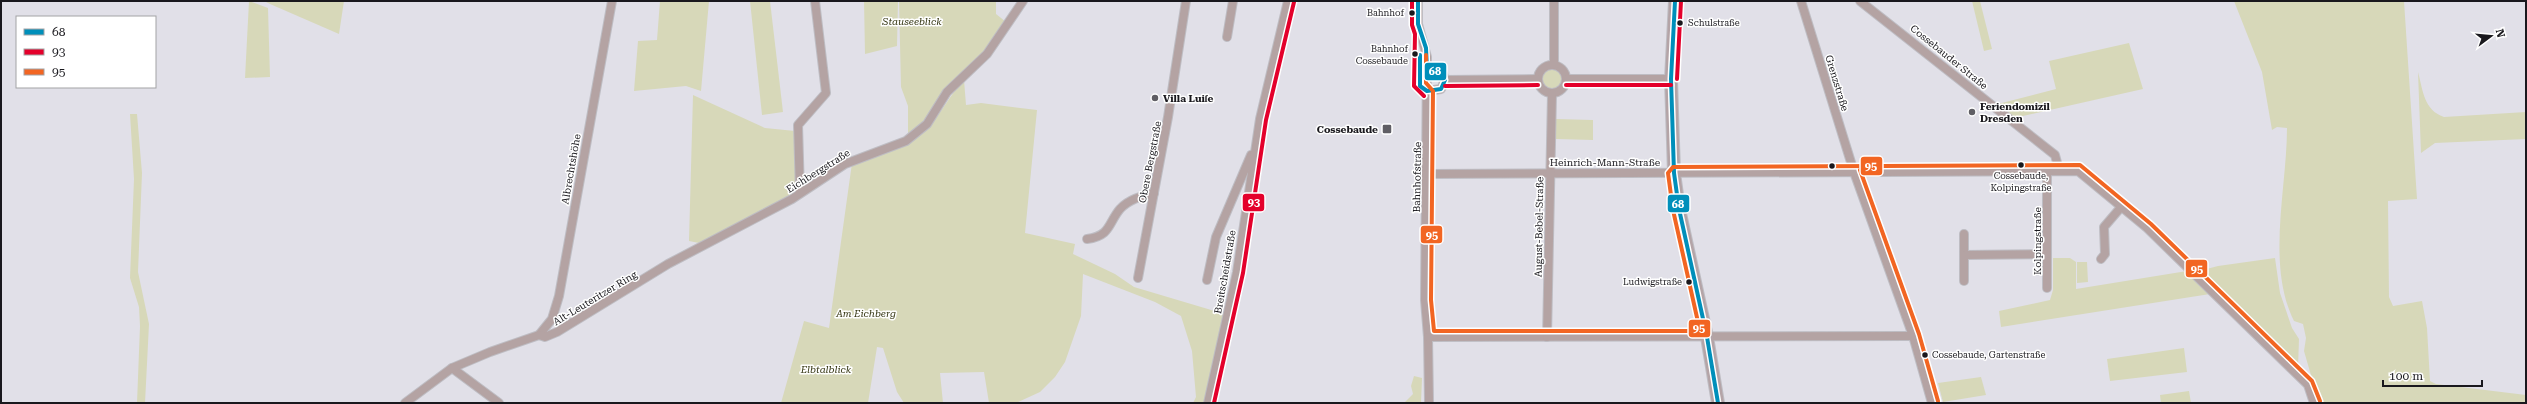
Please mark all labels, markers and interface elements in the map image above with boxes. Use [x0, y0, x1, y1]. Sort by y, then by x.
place label: Bahnhof [1367, 8, 1405, 18]
marker: Bahnhof [1407, 8, 1417, 18]
legend [16, 16, 156, 88]
park label: Stauseeblick [881, 16, 942, 27]
north arrow [2471, 16, 2511, 56]
marker: Schulstraße [1675, 18, 1685, 28]
place label: Schulstraße [1688, 18, 1740, 28]
street label: Cossebauder Straße [1908, 23, 1990, 92]
text: 68 [52, 25, 66, 39]
text: N [2493, 28, 2508, 40]
place label: Bahnhof Cossebaude [1356, 44, 1409, 66]
text: 93 [52, 45, 66, 59]
marker: Bahnhof Cossebaude [1410, 49, 1420, 59]
street label: Grenzstraße [1823, 54, 1851, 113]
line badge: 68 [1424, 62, 1447, 81]
text: 95 [52, 65, 66, 79]
text: 68 [1429, 65, 1441, 78]
marker: Villa Luiſe [1150, 93, 1160, 103]
place label: Villa Luiſe [1163, 93, 1214, 104]
place label: Feriendomizil Dresden [1980, 101, 2051, 124]
marker: Feriendomizil Dresden [1967, 107, 1977, 117]
street label: Obere Bergstraße [1137, 120, 1163, 204]
marker: Cossebaude [1381, 123, 1393, 135]
place label: Cossebaude [1317, 124, 1378, 135]
street label: Albrechtshöhe [559, 132, 583, 205]
street label: Bahnhofstraße [1411, 141, 1423, 212]
street label: Eichbergstraße [784, 147, 852, 195]
line badge: 95 [1860, 156, 1883, 176]
street label: Heinrich-Mann-Straße [1550, 157, 1661, 168]
text: 95 [1865, 160, 1877, 173]
marker: Cossebaude, Kolpingstraße [2016, 160, 2026, 170]
unlabelled marker [1827, 161, 1837, 171]
place label: Cossebaude, Kolpingstraße [1991, 171, 2052, 193]
street label: August-Bebel-Straße [1533, 176, 1545, 277]
line badge: 93 [1242, 193, 1265, 212]
line badge: 68 [1667, 194, 1690, 213]
text: 93 [1248, 196, 1260, 209]
text: 68 [1672, 198, 1684, 211]
street label: Kolpingstraße [2032, 207, 2043, 275]
line badge: 95 [1420, 225, 1443, 244]
street label: Breitscheidstraße [1212, 229, 1238, 315]
text: 95 [1426, 229, 1438, 242]
line badge: 95 [2185, 259, 2208, 278]
text: 95 [2191, 263, 2203, 276]
street label: Alt-Leuteritzer Ring [551, 268, 639, 327]
place label: Ludwigstraße [1623, 277, 1682, 287]
marker: Ludwigstraße [1684, 277, 1694, 287]
park label: Am Eichberg [835, 308, 896, 319]
line badge: 95 [1688, 319, 1711, 338]
text: 95 [1693, 322, 1705, 335]
marker: Cossebaude, Gartenstraße [1920, 350, 1930, 360]
place label: Cossebaude, Gartenstraße [1932, 350, 2045, 360]
scale bar [2383, 362, 2482, 388]
park label: Elbtalblick [800, 364, 852, 375]
text: 100 m [2389, 369, 2423, 383]

